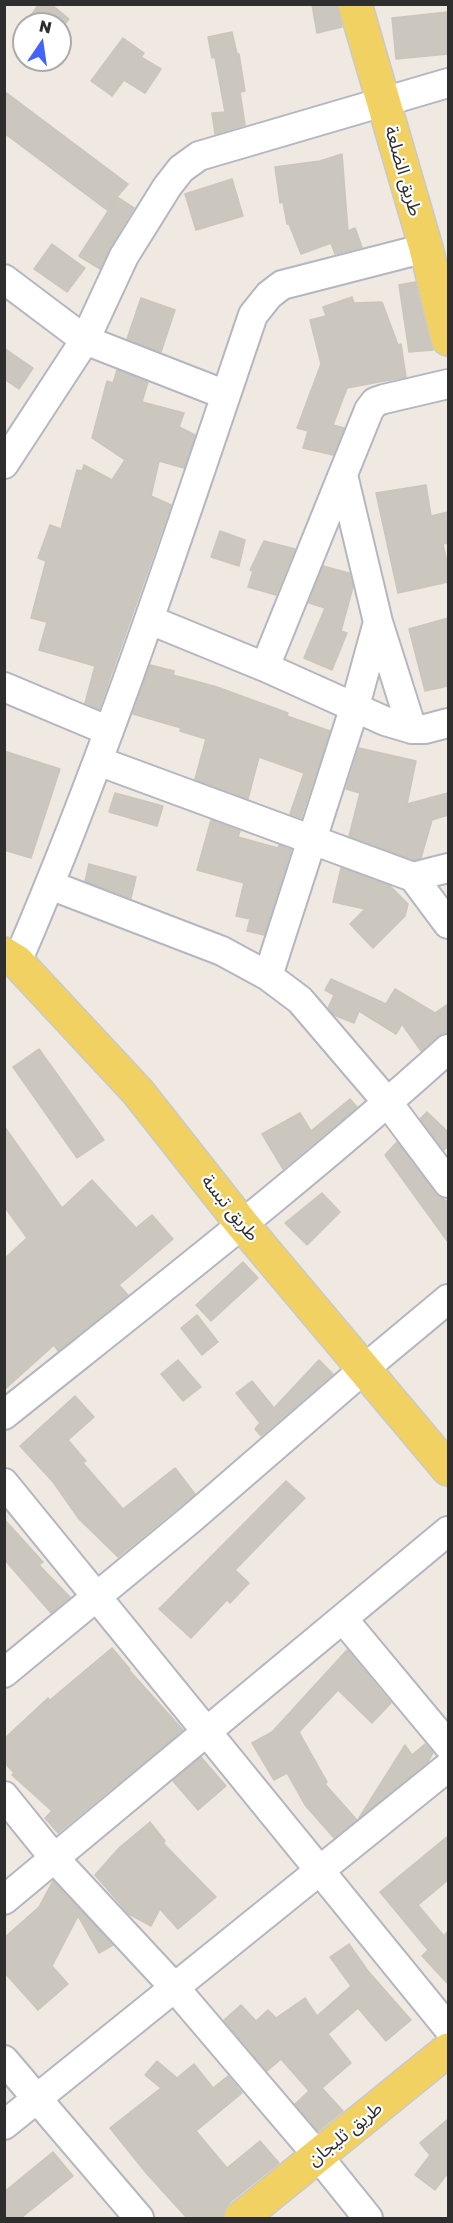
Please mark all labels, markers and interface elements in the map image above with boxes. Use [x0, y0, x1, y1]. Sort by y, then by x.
north arrow [12, 12, 72, 72]
text: N [37, 15, 54, 38]
street label: طريق الضلعة [380, 123, 426, 219]
street label: طريق تبسة [197, 1171, 263, 1245]
street label: طريق ثليجان [303, 2097, 387, 2171]

